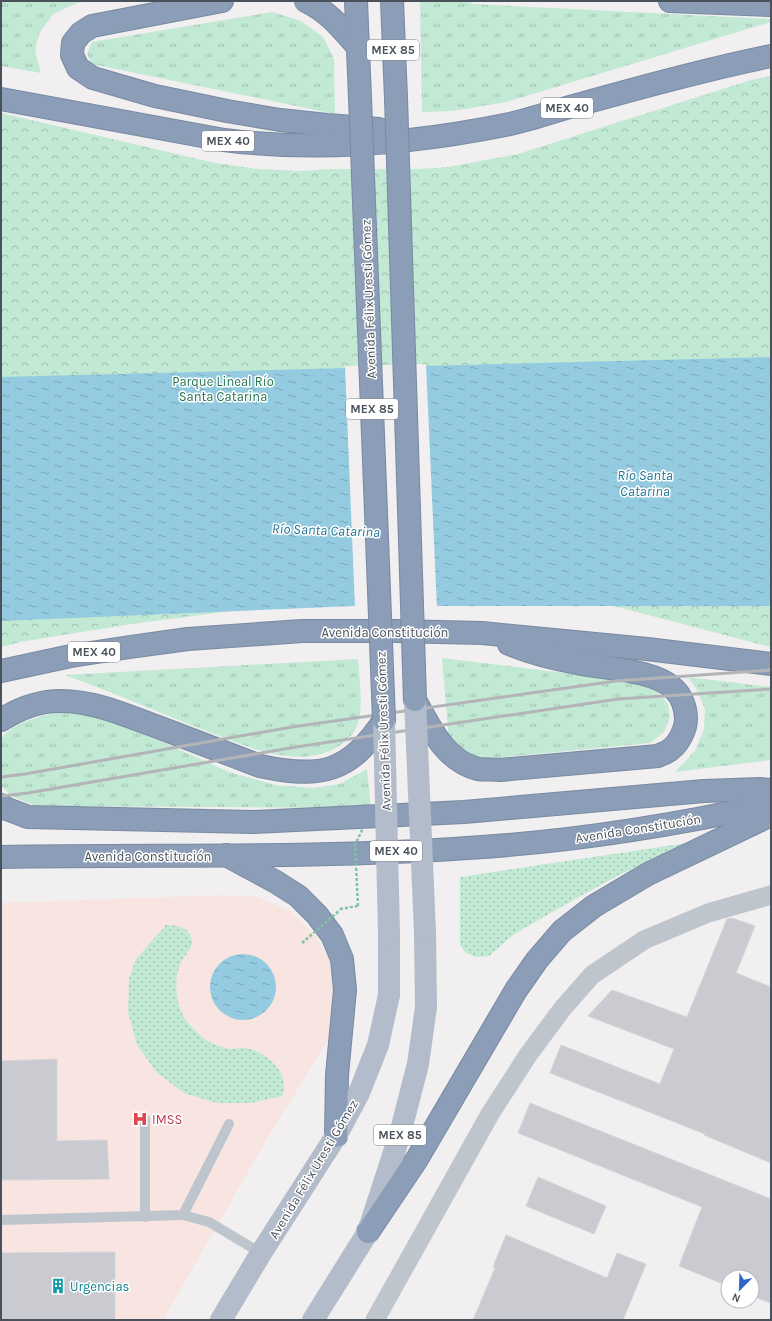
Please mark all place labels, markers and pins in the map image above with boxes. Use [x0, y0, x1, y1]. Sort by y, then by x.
hospital icon: IMSS [131, 1110, 149, 1128]
place label: IMSS [152, 1112, 182, 1127]
building icon: Urgencias [49, 1277, 67, 1295]
place label: Urgencias [70, 1279, 130, 1294]

